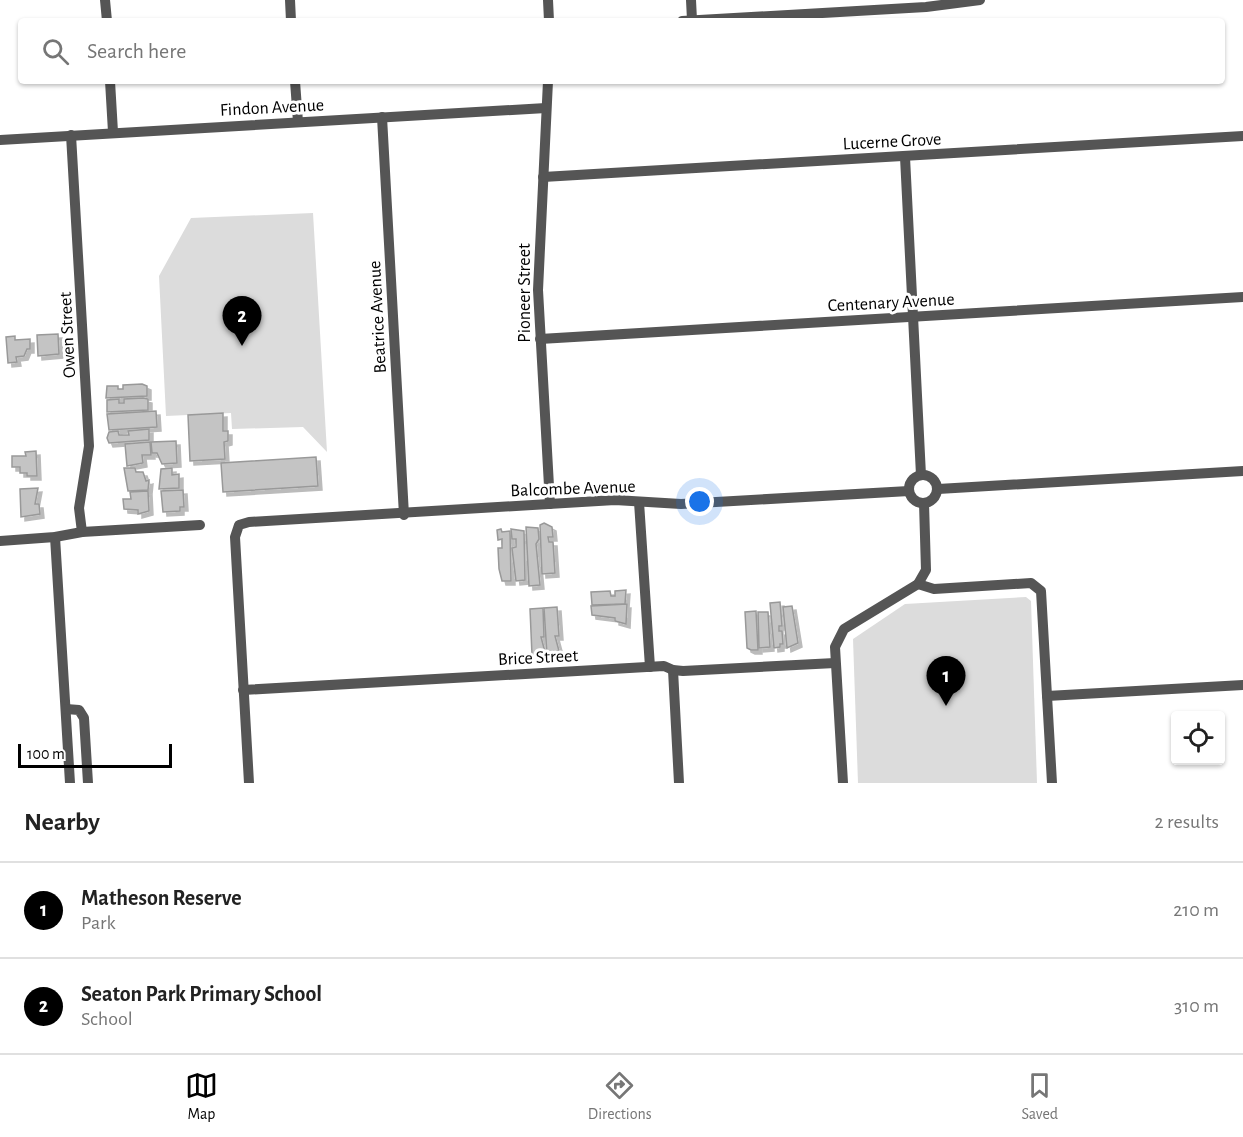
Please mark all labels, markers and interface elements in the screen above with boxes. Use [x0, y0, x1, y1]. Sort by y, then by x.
search box [18, 18, 1225, 84]
icon: search [39, 35, 72, 68]
text: Search here [87, 40, 186, 62]
street label: Findon Avenue [220, 96, 325, 120]
street label: Lucerne Grove [842, 130, 942, 154]
street label: Pioneer Street [516, 243, 534, 343]
street label: Beatrice Avenue [366, 260, 390, 374]
street label: Owen Street [57, 291, 79, 378]
street label: Centenary Avenue [827, 291, 955, 315]
pin: 2 [222, 296, 262, 346]
street label: Balcombe Avenue [510, 478, 636, 500]
your location [685, 487, 714, 516]
street label: Brice Street [498, 647, 579, 669]
pin: 1 [926, 656, 966, 706]
map controls [1171, 711, 1225, 765]
button: locate [1171, 711, 1225, 765]
scale bar [18, 741, 172, 768]
text: 100 m [27, 746, 65, 762]
text: Nearby [24, 809, 100, 835]
text: 2 results [1155, 812, 1219, 832]
text: Matheson Reserve [81, 887, 242, 909]
text: 1 [40, 900, 47, 920]
text: 210 m [1173, 900, 1219, 920]
text: Park [81, 913, 116, 933]
text: Seaton Park Primary School [81, 983, 322, 1005]
text: 2 [39, 996, 48, 1016]
text: 310 m [1174, 996, 1219, 1016]
text: School [81, 1009, 133, 1029]
tab: Map [185, 1069, 218, 1124]
tab: Directions [588, 1069, 652, 1124]
tab: Saved [1021, 1069, 1058, 1124]

